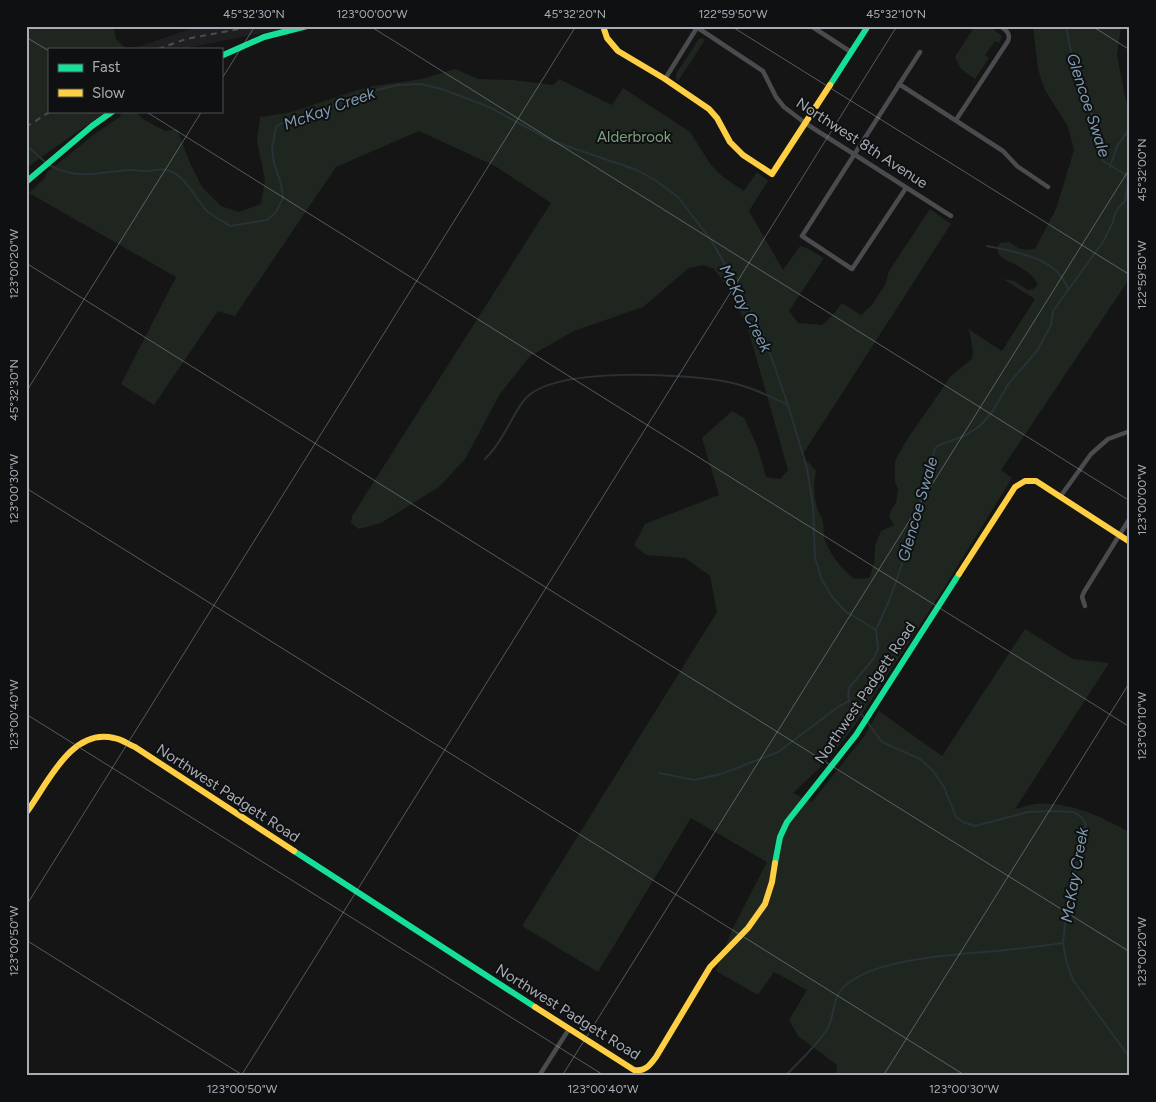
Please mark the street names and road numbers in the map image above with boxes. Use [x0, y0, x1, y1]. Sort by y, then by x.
street label: Northwest 8th Avenue [793, 94, 931, 192]
street label: Northwest Padgett Road [811, 619, 919, 767]
street label: Northwest Padgett Road [153, 740, 303, 846]
street label: Northwest Padgett Road [492, 960, 644, 1064]

